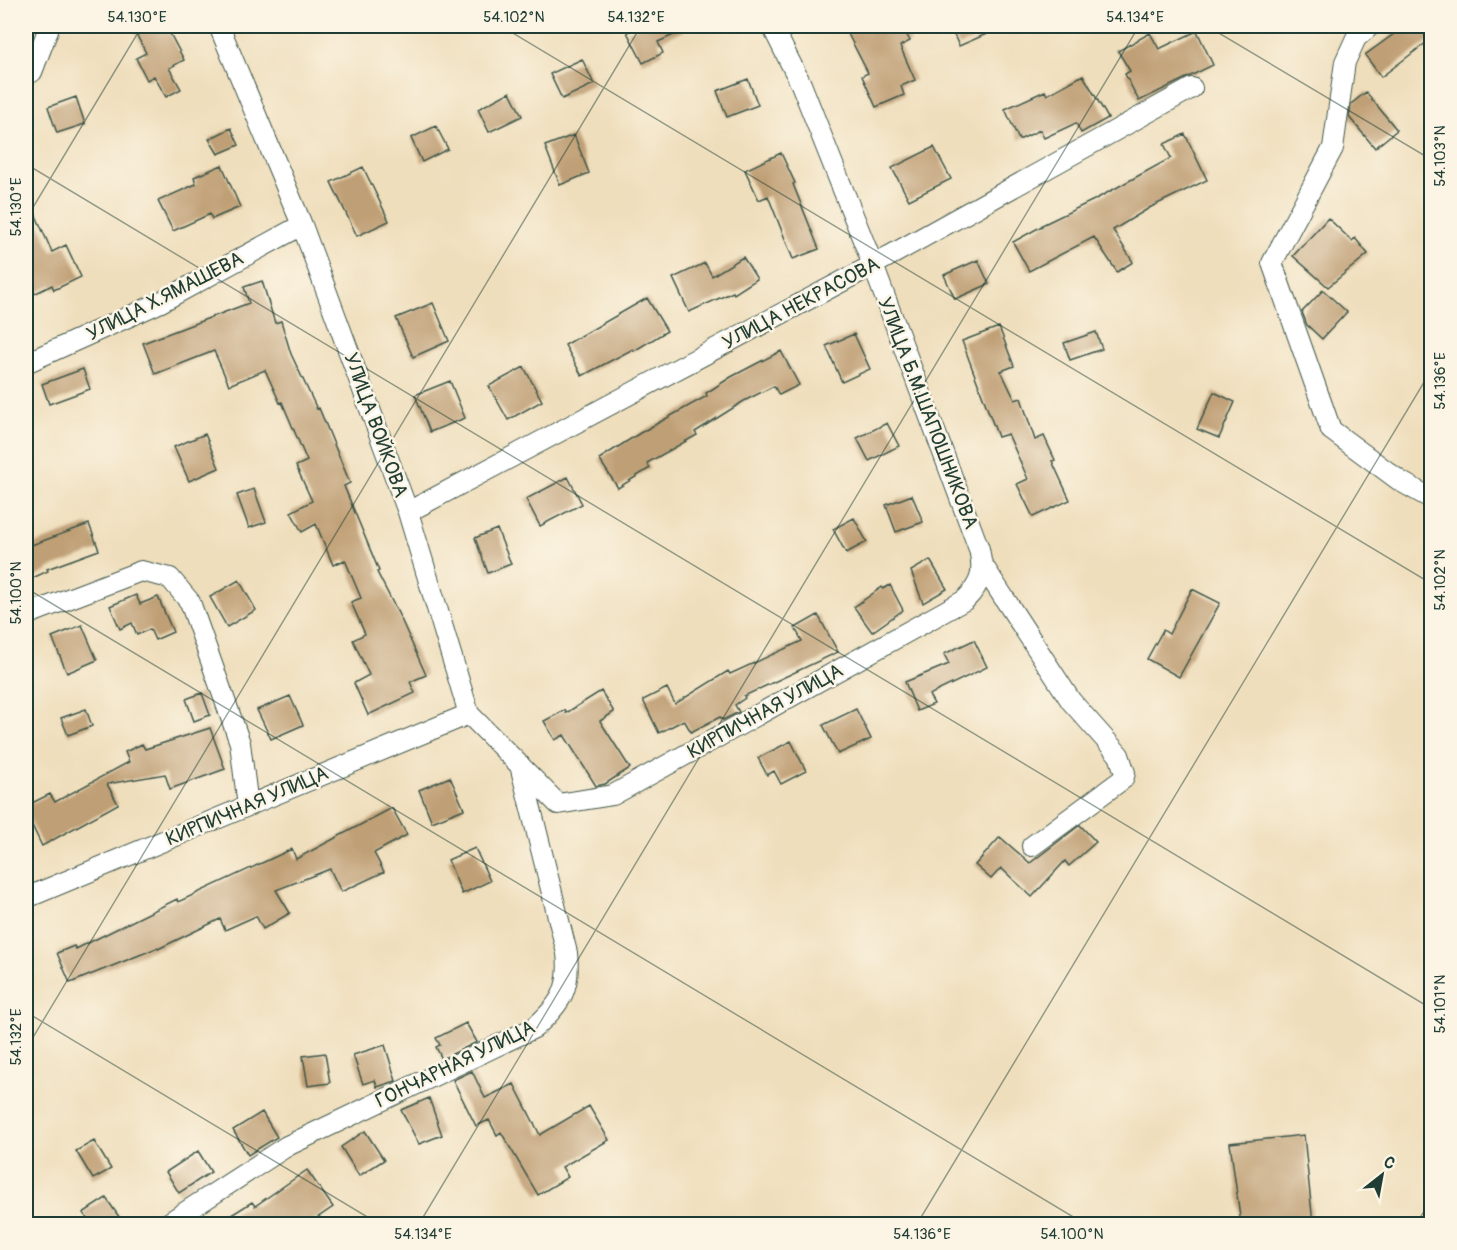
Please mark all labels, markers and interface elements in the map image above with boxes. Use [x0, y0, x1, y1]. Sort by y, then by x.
text: 54.130°E [108, 8, 167, 27]
text: 54.102°N [483, 8, 545, 27]
text: 54.132°E [607, 8, 665, 27]
text: 54.134°E [1106, 8, 1164, 27]
text: 54.103°N [1431, 125, 1450, 187]
text: 54.130°E [7, 177, 26, 236]
street label: УЛИЦА Х.ЯМАШЕВА [82, 246, 248, 346]
street label: УЛИЦА НЕКРАСОВА [718, 251, 884, 355]
street label: УЛИЦА Б.М.ШАПОШНИКОВА [872, 294, 984, 532]
street label: УЛИЦА ВОЙКОВА [338, 349, 414, 501]
text: 54.136°E [1431, 352, 1450, 410]
text: 54.102°N [1431, 549, 1450, 611]
text: 54.100°N [7, 561, 26, 625]
street label: КИРПИЧНАЯ УЛИЦА [683, 658, 847, 764]
street label: КИРПИЧНАЯ УЛИЦА [162, 760, 332, 852]
text: 54.101°N [1431, 975, 1450, 1033]
text: 54.132°E [7, 1008, 26, 1066]
street label: ГОНЧАРНАЯ УЛИЦА [371, 1014, 539, 1114]
north arrow [1352, 1145, 1412, 1205]
text: С [1380, 1152, 1399, 1174]
text: 54.134°E [394, 1225, 452, 1244]
text: 54.136°E [893, 1225, 951, 1244]
text: 54.100°N [1040, 1225, 1104, 1244]

